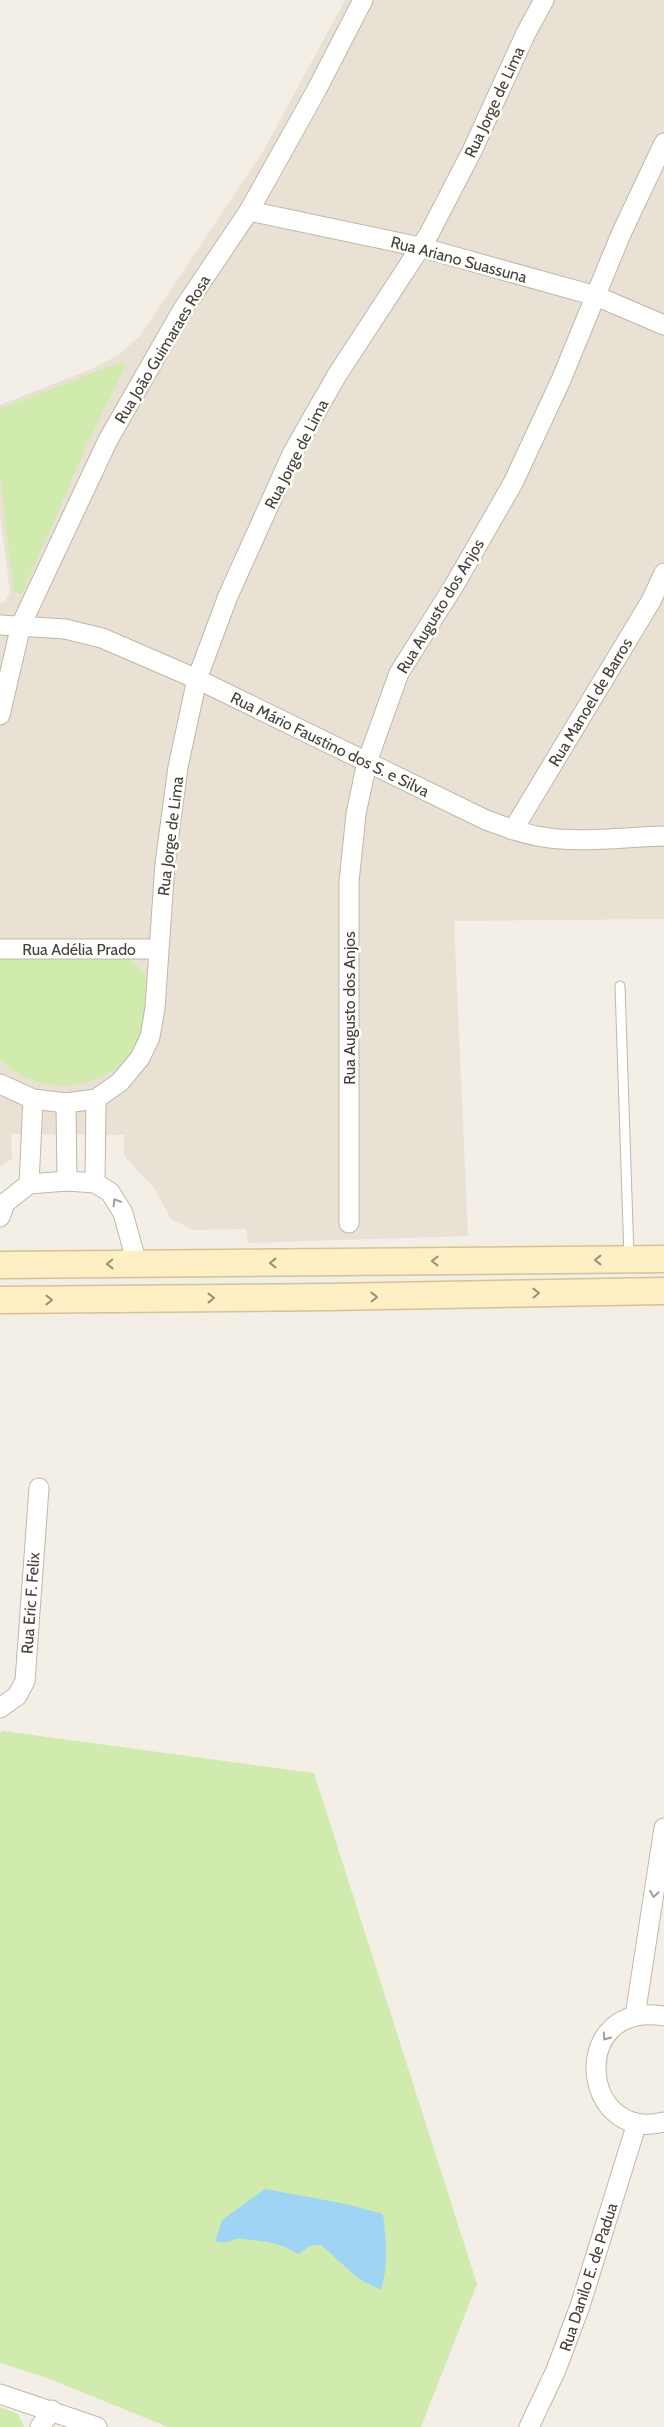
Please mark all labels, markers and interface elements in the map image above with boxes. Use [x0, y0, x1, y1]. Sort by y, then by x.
street label: Rua Jorge de Lima [460, 43, 529, 161]
street label: Rua Ariano Suassuna [389, 232, 529, 287]
street label: Rua João Guimaraes Rosa [111, 271, 214, 427]
street label: Rua Jorge de Lima [261, 396, 332, 512]
street label: Rua Augusto dos Anjos [393, 535, 488, 677]
street label: Rua Manoel de Barros [545, 634, 636, 770]
street label: Rua Mário Faustino dos S. e Silva [227, 688, 432, 801]
street label: Rua Jorge de Lima [154, 775, 187, 897]
street label: Rua Augusto dos Anjos [340, 931, 359, 1085]
street label: Rua Adélia Prado [22, 940, 136, 959]
one-way arrow [112, 1198, 122, 1207]
one-way arrow [594, 1255, 602, 1265]
one-way arrow [431, 1256, 439, 1266]
one-way arrow [269, 1258, 276, 1268]
one-way arrow [106, 1259, 114, 1269]
one-way arrow [532, 1288, 540, 1298]
one-way arrow [370, 1291, 378, 1302]
one-way arrow [207, 1293, 215, 1304]
one-way arrow [45, 1295, 53, 1305]
street label: Rua Eric F. Felix [17, 1551, 44, 1655]
one-way arrow [649, 1890, 660, 1898]
one-way arrow [603, 2031, 612, 2041]
street label: Rua Danilo E. de Padua [556, 2200, 622, 2354]

